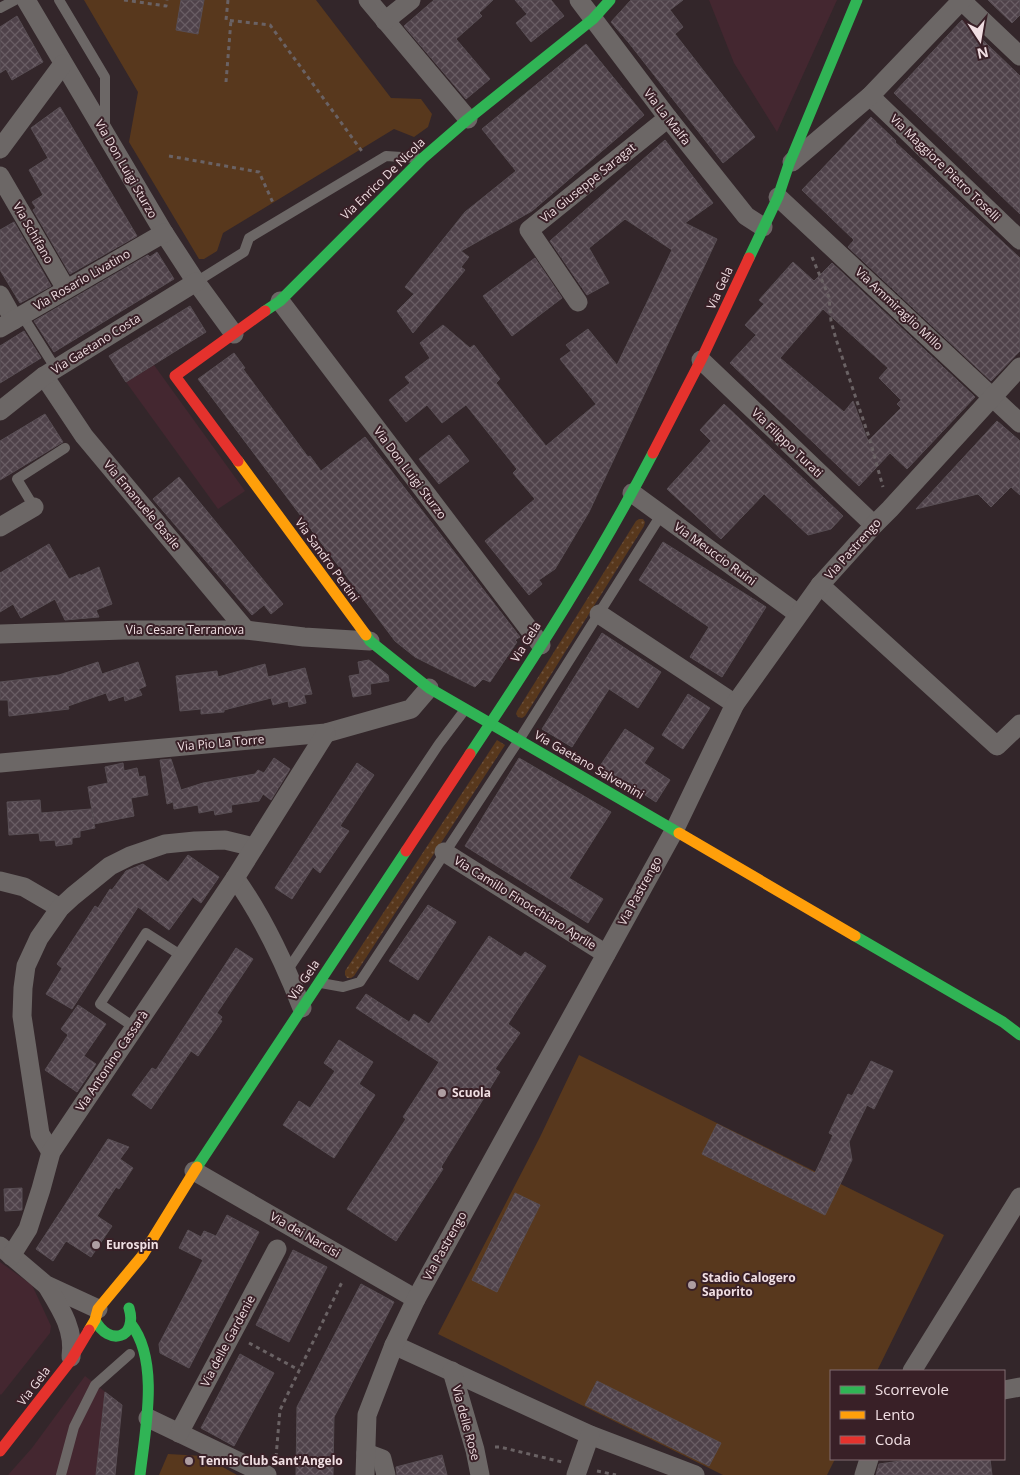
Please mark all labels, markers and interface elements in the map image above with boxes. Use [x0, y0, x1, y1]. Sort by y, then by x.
north arrow [955, 15, 1005, 65]
text: N [975, 43, 990, 64]
street label: Via La Malfa [640, 85, 695, 148]
street label: Via Maggiore Pietro Toselli [886, 110, 1004, 225]
street label: Via Don Luigi Sturzo [91, 116, 162, 221]
street label: Via Enrico De Nicola [337, 134, 429, 223]
street label: Via Giuseppe Saragat [536, 139, 639, 226]
street label: Via Schifano [9, 199, 58, 266]
street label: Via Rosario Livatino [30, 245, 133, 314]
street label: Via Ammiraglio Millo [852, 263, 947, 354]
street label: Via Gela [702, 264, 737, 312]
street label: Via Gaetano Costa [48, 309, 144, 378]
street label: Via Filippo Turati [748, 404, 827, 481]
street label: Via Don Luigi Sturzo [370, 423, 451, 522]
street label: Via Emanuele Basile [100, 456, 185, 553]
street label: Via Sandro Pertini [291, 514, 364, 605]
street label: Via Pastrengo [821, 515, 885, 583]
street label: Via Meuccio Ruini [671, 518, 760, 589]
street label: Via Gela [506, 618, 545, 665]
street label: Via Cesare Terranova [126, 621, 244, 638]
street label: Via Gaetano Salvemini [531, 726, 647, 803]
street label: Via Pio La Torre [177, 730, 265, 755]
street label: Via Camillo Finocchiaro Aprile [451, 852, 600, 954]
street label: Via Pastrengo [614, 853, 666, 928]
street label: Via Gela [284, 956, 323, 1003]
street label: Via Antonino Cassarà [71, 1007, 152, 1115]
place label: Scuola [452, 1084, 491, 1101]
marker: Scuola [436, 1087, 448, 1099]
street label: Via dei Narcisi [267, 1208, 343, 1262]
street label: Via Pastrengo [419, 1208, 471, 1283]
place label: Eurospin [106, 1236, 159, 1253]
marker: Eurospin [90, 1239, 102, 1251]
place label: Stadio Calogero Saporito [702, 1269, 796, 1300]
marker: Stadio Calogero Saporito [686, 1279, 698, 1291]
street label: Via delle Gardenie [196, 1292, 259, 1390]
street label: Via Gela [13, 1363, 54, 1409]
legend [830, 1370, 1005, 1460]
text: Scorrevole [875, 1379, 949, 1399]
street label: Via delle Rose [448, 1383, 485, 1463]
text: Lento [875, 1404, 915, 1424]
text: Coda [875, 1429, 911, 1449]
place label: Tennis Club Sant'Angelo [199, 1452, 343, 1469]
marker: Tennis Club Sant'Angelo [183, 1455, 195, 1467]

